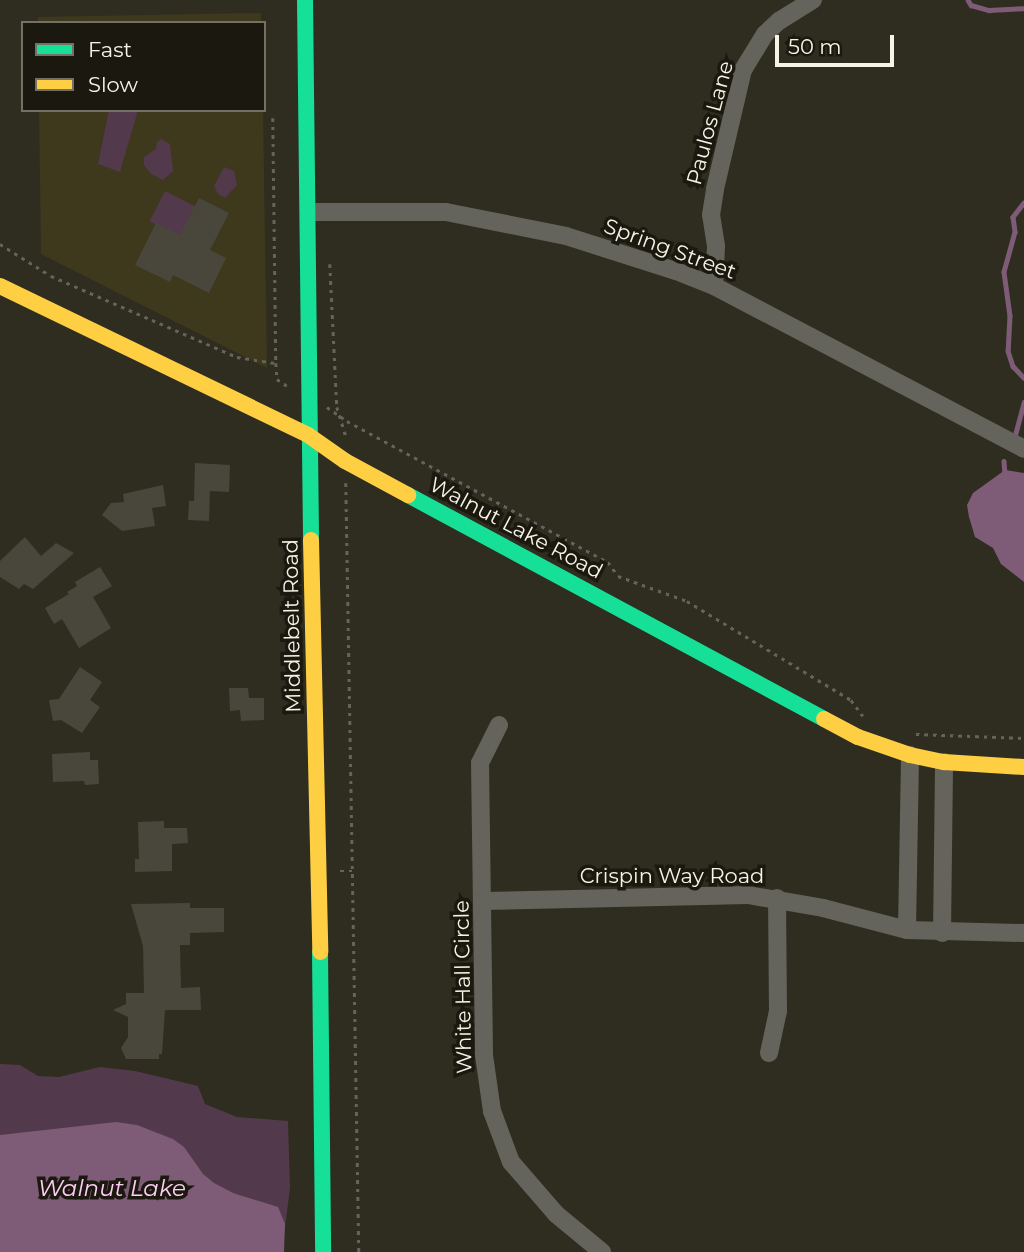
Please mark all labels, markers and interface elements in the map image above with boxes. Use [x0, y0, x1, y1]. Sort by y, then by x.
legend [21, 21, 266, 112]
scale bar [779, 21, 898, 65]
text: 50 m [788, 34, 842, 59]
text: Fast [88, 37, 132, 62]
street label: Paulos Lane [681, 58, 739, 188]
text: Slow [88, 72, 138, 97]
street label: Spring Street [601, 213, 739, 285]
street label: Walnut Lake Road [425, 472, 607, 584]
street label: Middlebelt Road [278, 539, 306, 713]
street label: Crispin Way Road [580, 863, 764, 889]
street label: White Hall Circle [449, 900, 477, 1074]
water label: Walnut Lake [38, 1174, 186, 1202]

